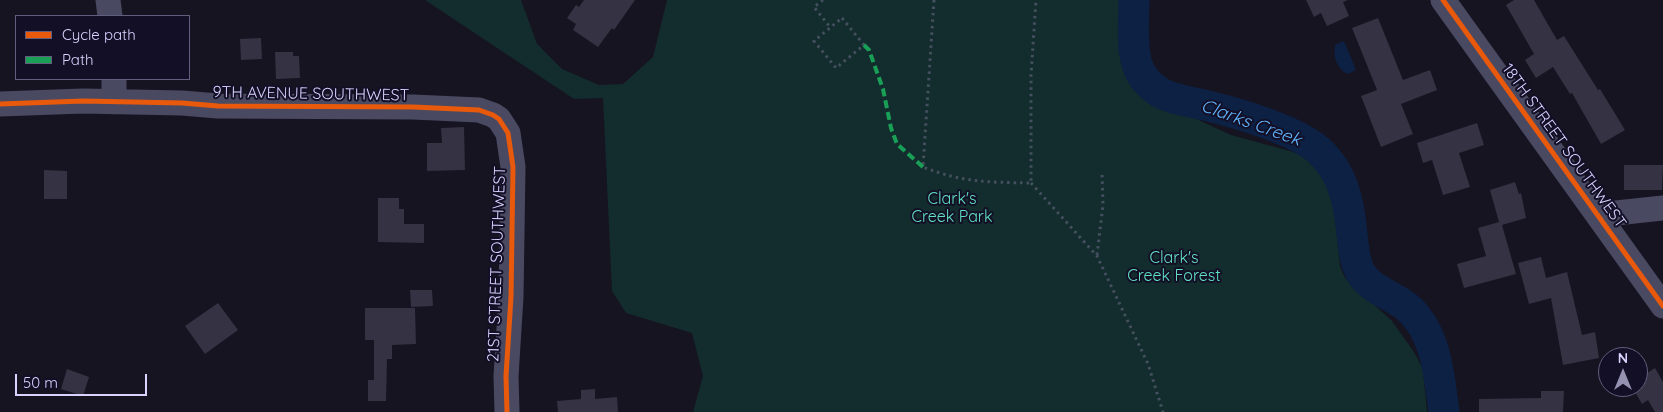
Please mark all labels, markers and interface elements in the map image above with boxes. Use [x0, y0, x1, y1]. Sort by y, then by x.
legend [15, 15, 190, 80]
text: Cycle path [62, 25, 136, 44]
text: Path [62, 50, 94, 69]
street label: 18TH STREET SOUTHWEST [1498, 60, 1630, 232]
street label: 9TH AVENUE SOUTHWEST [213, 83, 409, 105]
water label: Clarks Creek [1198, 95, 1304, 151]
street label: 21ST STREET SOUTHWEST [484, 166, 510, 362]
park label: Clark's Creek Park [911, 189, 993, 227]
park label: Clark's Creek Forest [1127, 248, 1221, 286]
north arrow [1598, 347, 1648, 397]
text: N [1618, 349, 1628, 367]
scale bar [18, 364, 150, 396]
text: 50 m [23, 373, 58, 392]

